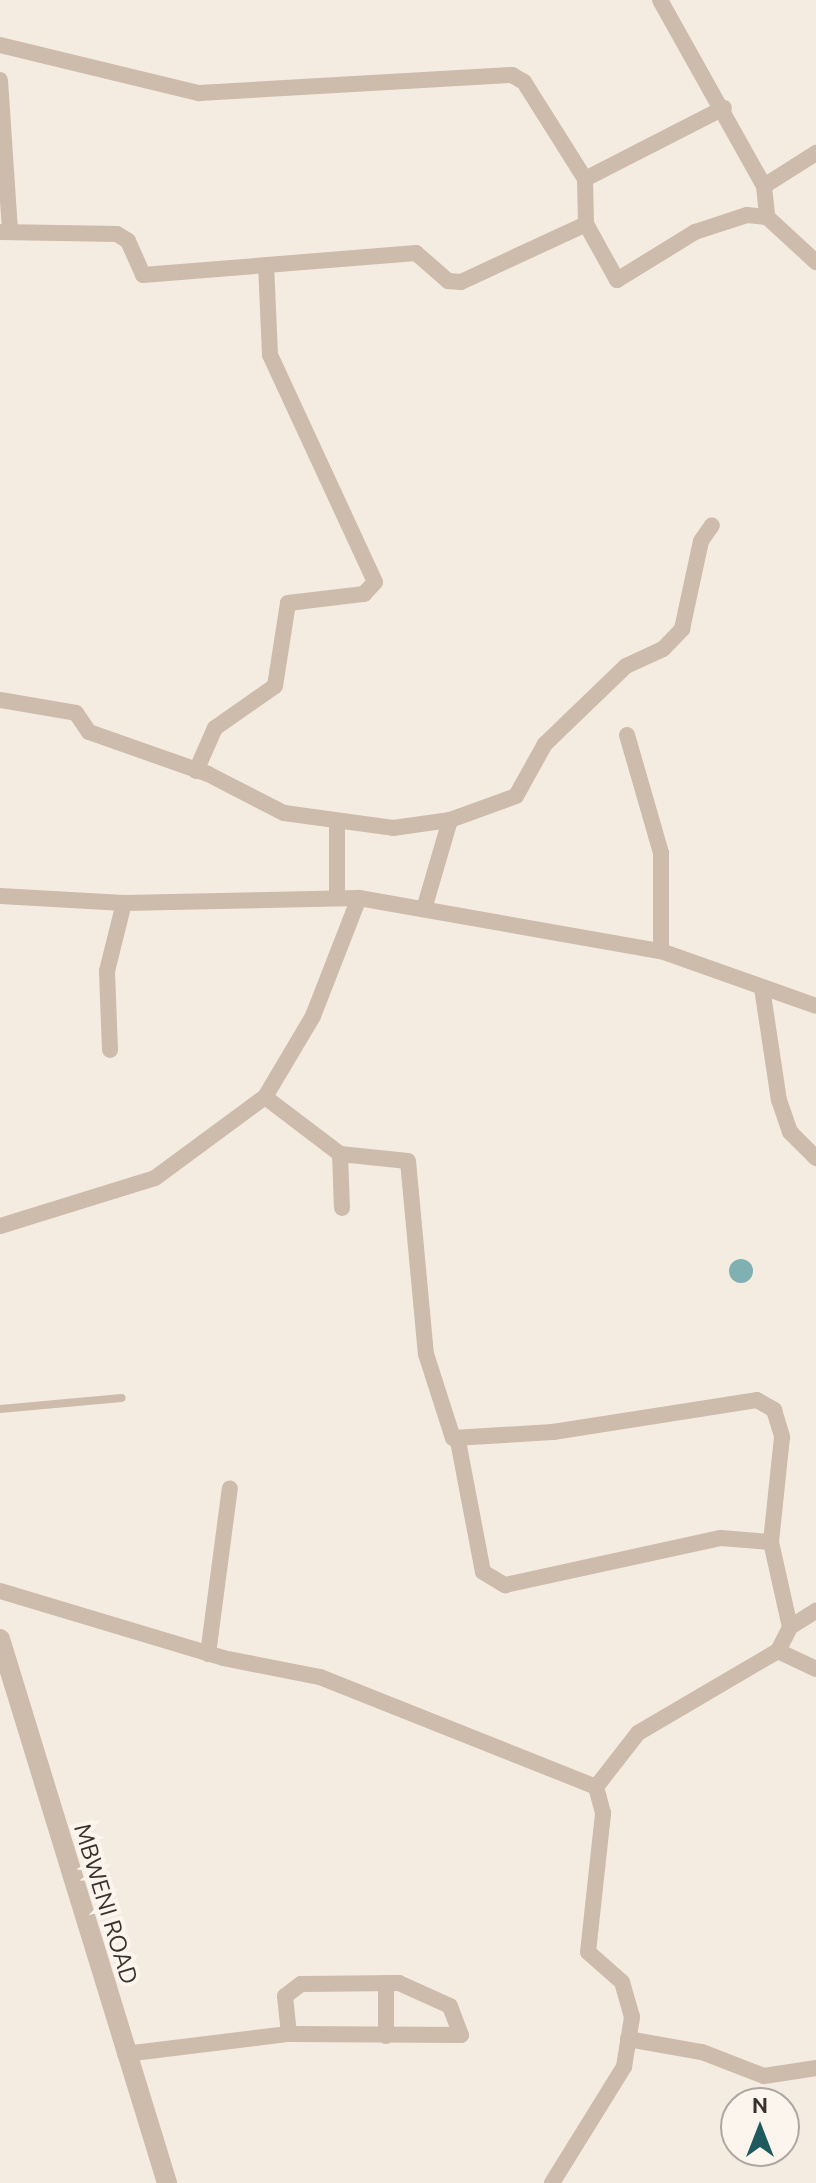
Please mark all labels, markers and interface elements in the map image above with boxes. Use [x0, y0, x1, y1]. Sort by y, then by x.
street label: MBWENI ROAD [68, 1820, 144, 1988]
north arrow [720, 2087, 800, 2167]
text: N [752, 2092, 768, 2117]

